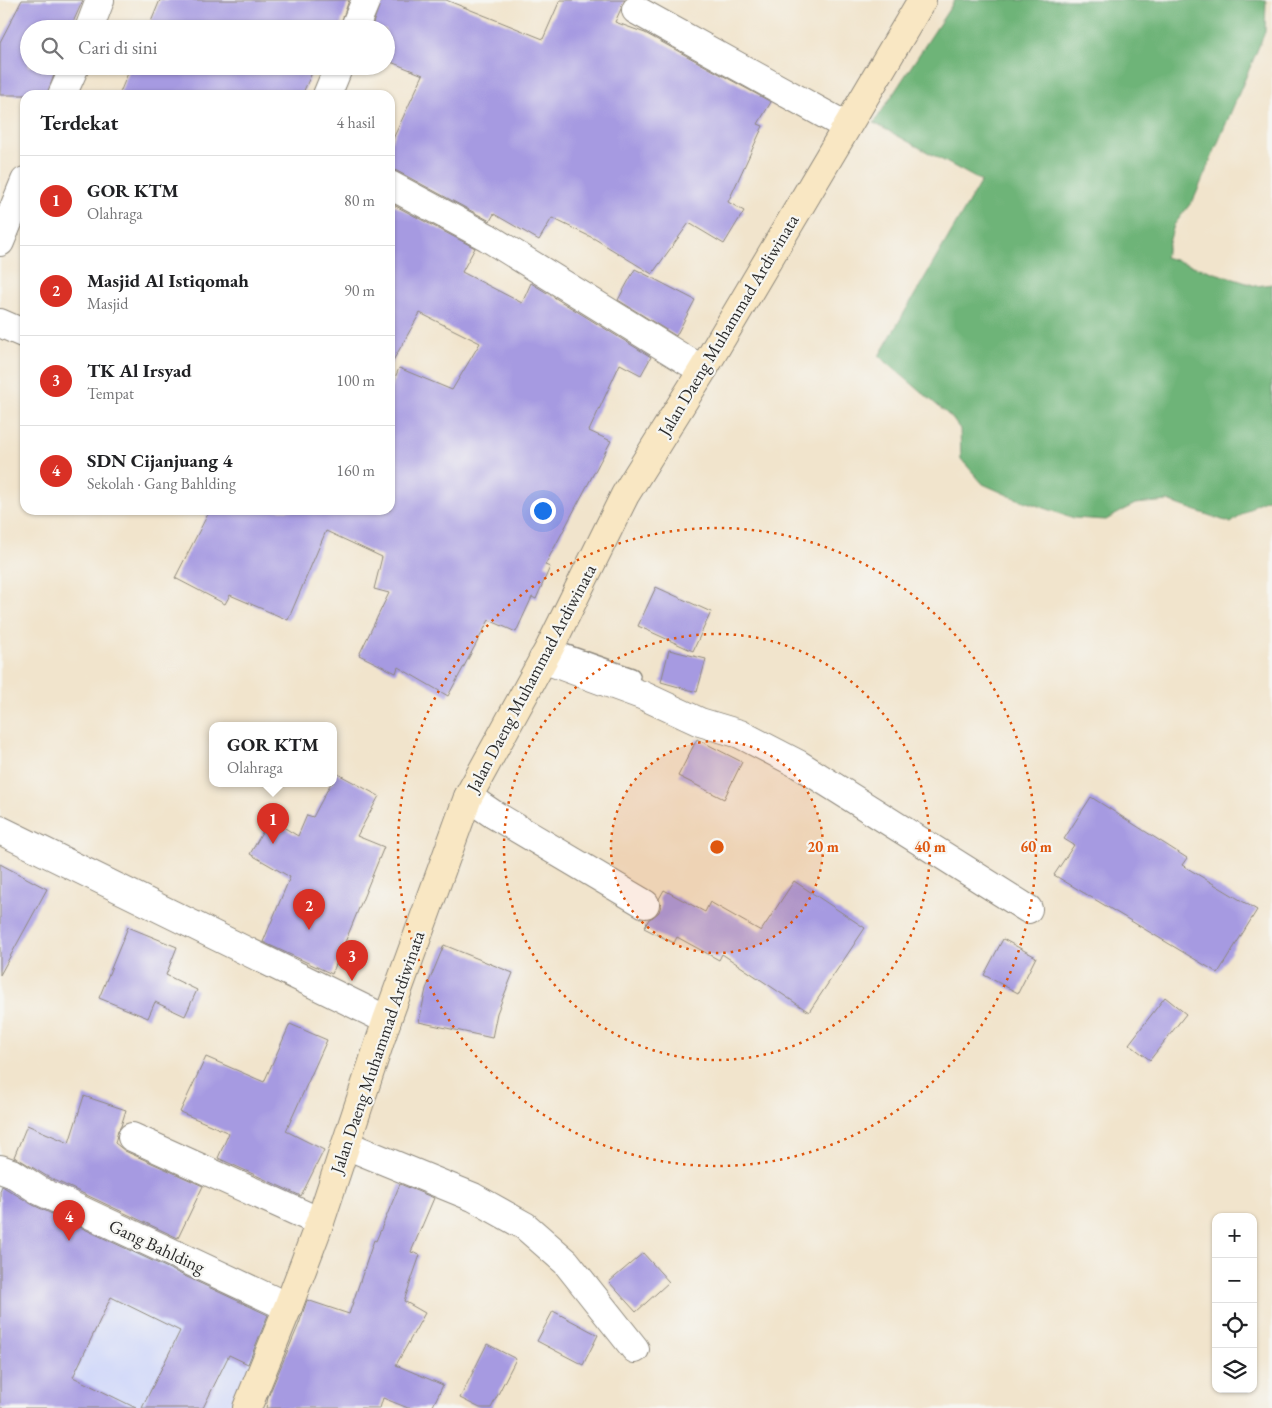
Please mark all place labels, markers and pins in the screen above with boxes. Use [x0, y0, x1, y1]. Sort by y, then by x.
pin: 1 [257, 803, 289, 844]
centre of rings [708, 838, 726, 856]
pin: 2 [293, 889, 325, 930]
pin: 3 [336, 940, 368, 981]
pin: 4 [53, 1200, 85, 1241]

